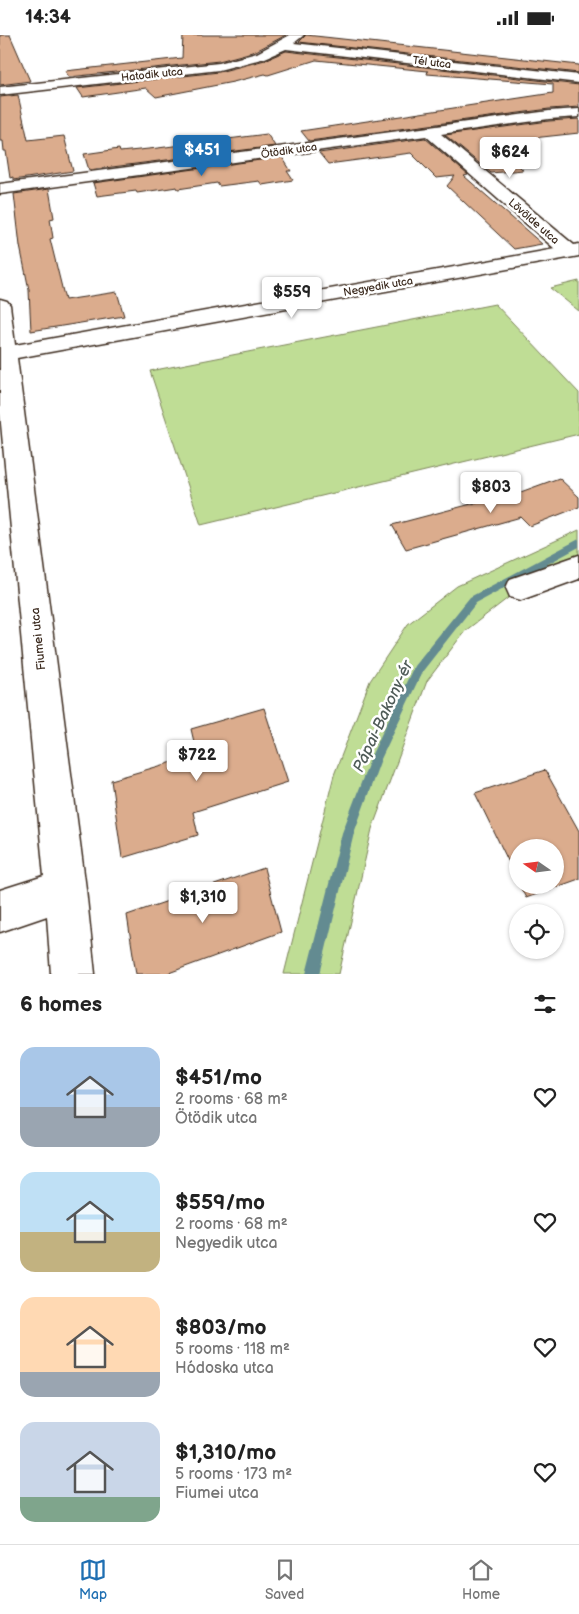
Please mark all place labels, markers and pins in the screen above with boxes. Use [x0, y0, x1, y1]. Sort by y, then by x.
pin: $451 [172, 135, 232, 177]
pin: $624 [480, 137, 540, 179]
pin: $559 [262, 277, 322, 319]
pin: $803 [461, 471, 521, 514]
pin: $722 [167, 739, 227, 782]
pin: $1,310 [162, 881, 244, 924]

